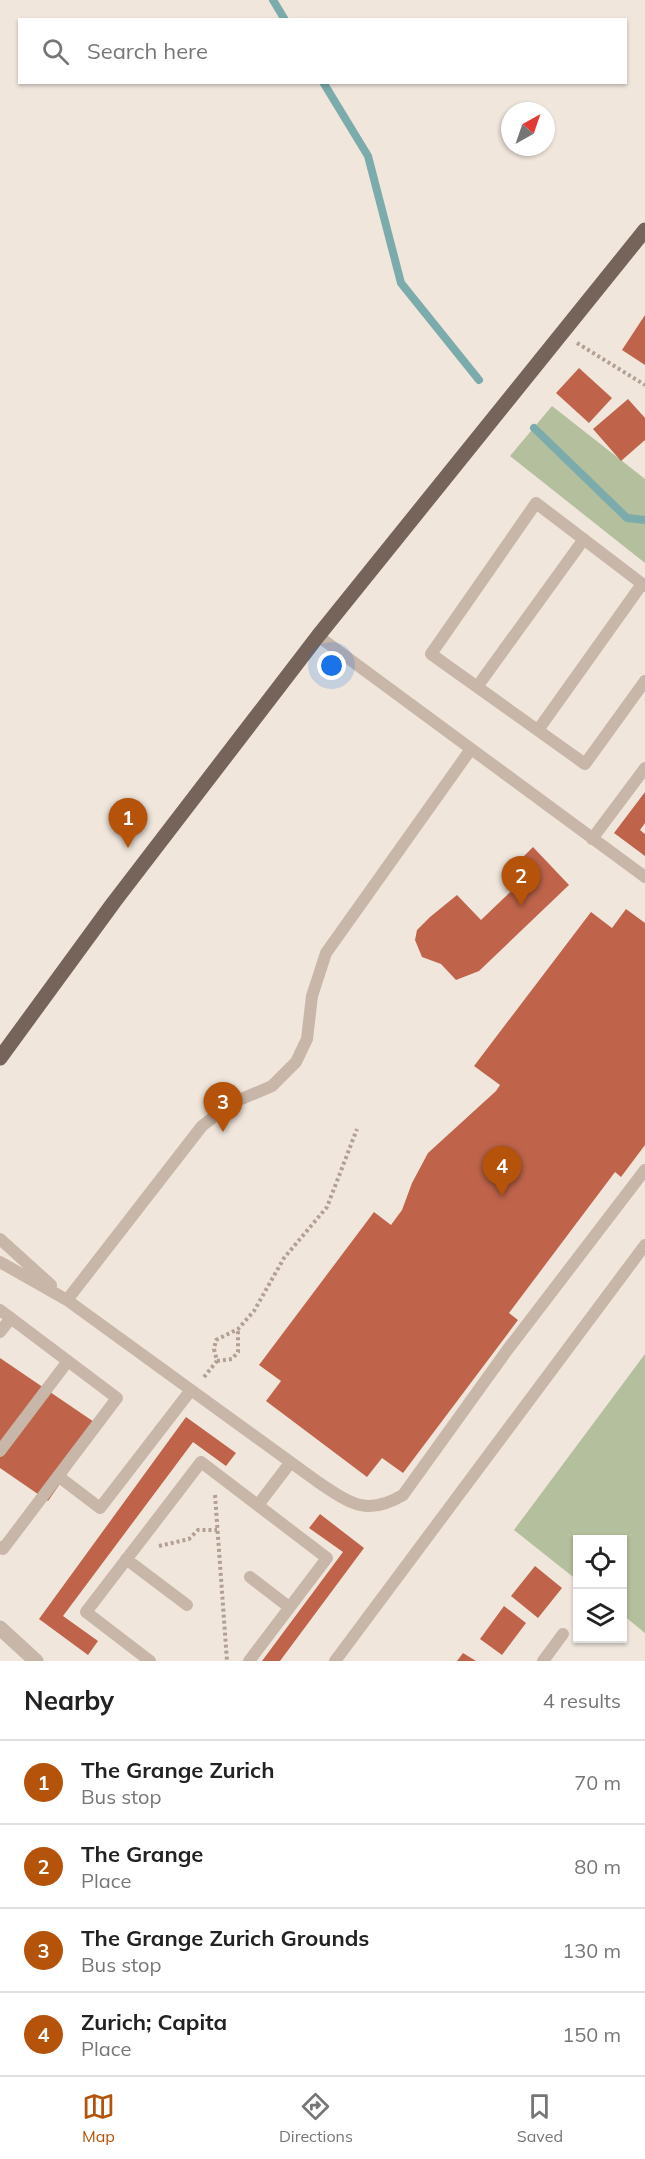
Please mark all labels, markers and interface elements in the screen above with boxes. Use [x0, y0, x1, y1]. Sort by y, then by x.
search box [18, 18, 627, 84]
icon: search [39, 35, 72, 68]
text: Search here [87, 37, 208, 65]
north arrow [501, 102, 555, 156]
your location [317, 651, 346, 680]
pin: 1 [108, 798, 148, 848]
pin: 2 [502, 856, 540, 906]
pin: 3 [204, 1082, 242, 1132]
pin: 4 [482, 1146, 522, 1196]
map controls [573, 1535, 627, 1643]
button: locate [573, 1535, 627, 1589]
button: layers [573, 1589, 627, 1643]
text: Nearby [24, 1684, 114, 1717]
text: 4 results [543, 1688, 621, 1713]
text: The Grange Zurich [81, 1756, 274, 1784]
text: 1 [38, 1770, 50, 1795]
text: 70 m [574, 1770, 621, 1795]
text: Bus stop [81, 1784, 161, 1809]
text: The Grange [81, 1840, 203, 1868]
text: 2 [38, 1854, 50, 1879]
text: 80 m [574, 1854, 621, 1879]
text: Place [81, 1868, 131, 1893]
text: The Grange Zurich Grounds [81, 1924, 369, 1952]
text: 3 [38, 1938, 50, 1963]
text: 130 m [562, 1938, 621, 1963]
text: Bus stop [81, 1952, 161, 1977]
text: Zurich; Capita [81, 2008, 227, 2036]
text: 4 [38, 2022, 50, 2047]
text: 150 m [562, 2022, 621, 2047]
text: Place [81, 2036, 131, 2061]
tab: Map [82, 2090, 115, 2146]
tab: Directions [279, 2090, 353, 2146]
tab: Saved [517, 2090, 563, 2146]

